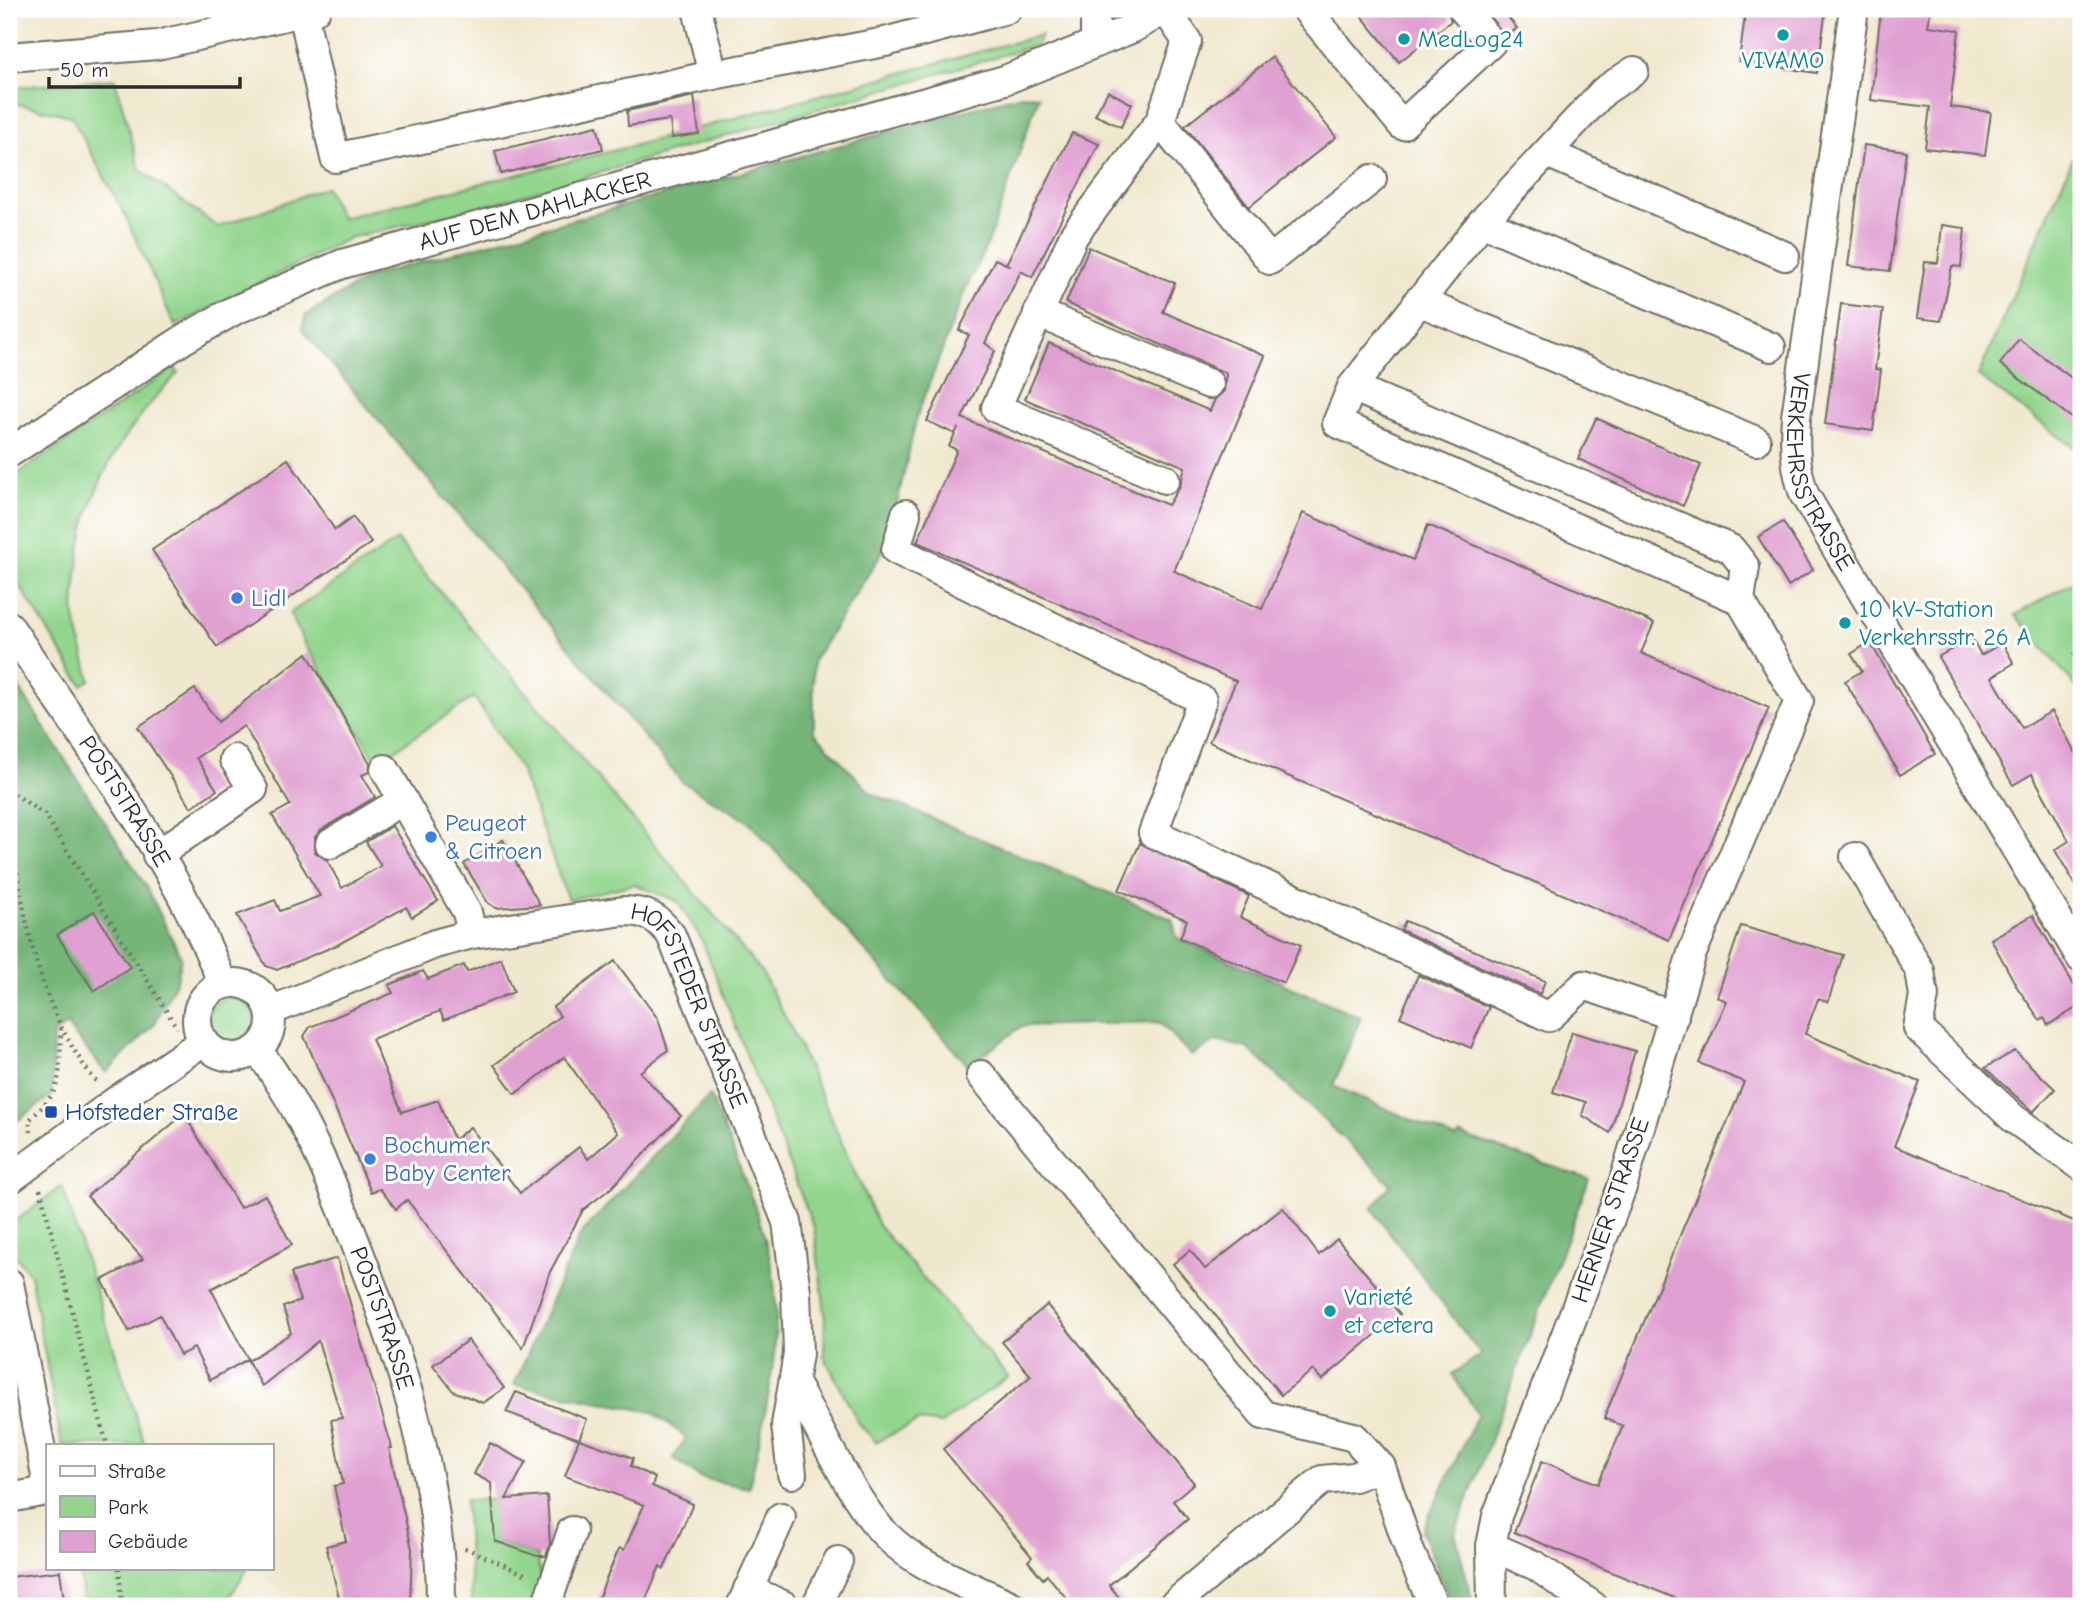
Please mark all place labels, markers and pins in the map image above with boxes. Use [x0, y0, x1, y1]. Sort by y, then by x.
place label: MedLog24 [1418, 25, 1524, 53]
marker: VIVAMO [1775, 27, 1791, 43]
marker: MedLog24 [1396, 31, 1412, 47]
place label: VIVAMO [1741, 46, 1825, 74]
place label: Lidl [251, 584, 286, 612]
marker: Lidl [229, 590, 245, 606]
place label: 10 kV-Station Verkehrsstr. 26 A [1859, 595, 2031, 651]
marker: 10 kV-Station Verkehrsstr. 26 A [1837, 615, 1853, 631]
place label: Peugeot & Citroen [445, 809, 543, 865]
marker: Peugeot & Citroen [423, 829, 439, 845]
place label: Hofsteder Straße [65, 1098, 238, 1126]
marker: Hofsteder Straße [43, 1104, 59, 1120]
place label: Bochumer Baby Center [384, 1131, 511, 1187]
marker: Bochumer Baby Center [362, 1151, 378, 1167]
place label: Varieté et cetera [1344, 1283, 1434, 1339]
marker: Varieté et cetera [1322, 1303, 1338, 1319]

